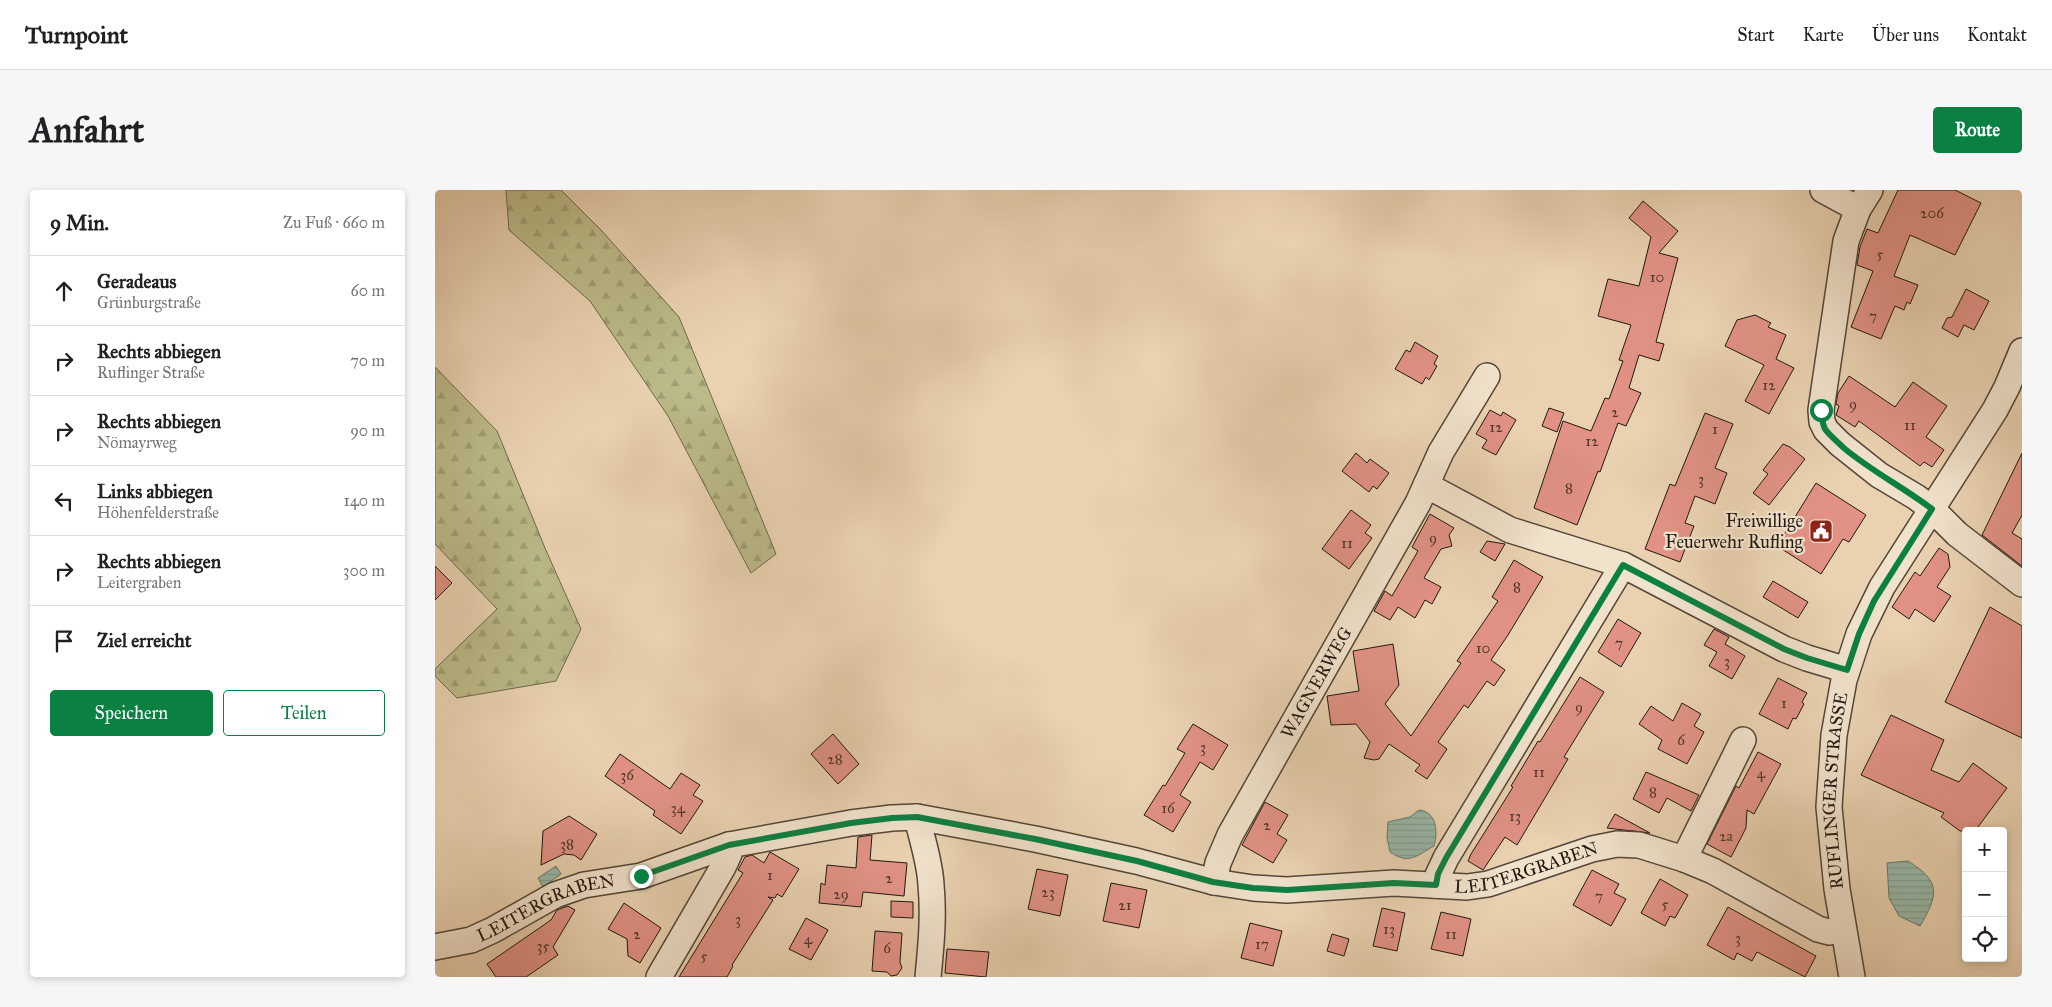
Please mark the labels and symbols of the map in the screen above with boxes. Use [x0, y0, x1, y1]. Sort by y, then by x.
house number: 206 [1920, 204, 1945, 222]
house number: 5 [1877, 245, 1884, 263]
house number: 10 [1650, 268, 1664, 286]
house number: 7 [1869, 307, 1877, 325]
house number: 12 [1762, 376, 1776, 394]
house number: 9 [1849, 395, 1857, 413]
route start [1810, 399, 1833, 422]
house number: 2 [1611, 403, 1619, 421]
house number: 11 [1904, 416, 1916, 434]
house number: 12 [1489, 418, 1503, 436]
house number: 1 [1712, 420, 1718, 438]
house number: 12 [1585, 432, 1599, 450]
house number: 3 [1698, 470, 1704, 488]
house number: 8 [1565, 479, 1573, 497]
place label: Freiwillige Feuerwehr Rufling [1665, 510, 1804, 554]
public building icon: Freiwillige Feuerwehr Rufling [1808, 518, 1834, 544]
house number: 9 [1429, 529, 1437, 547]
house number: 11 [1341, 534, 1353, 552]
house number: 8 [1513, 578, 1521, 596]
street label: WAGNERWEG [1276, 623, 1357, 742]
house number: 7 [1615, 634, 1623, 652]
house number: 10 [1476, 639, 1490, 657]
house number: 3 [1724, 652, 1730, 670]
street label: RUFLINGER STRASSE [1818, 691, 1853, 890]
house number: 1 [1781, 694, 1787, 712]
house number: 9 [1575, 698, 1583, 716]
house number: 6 [1677, 731, 1686, 749]
house number: 3 [1200, 738, 1206, 756]
house number: 28 [827, 750, 843, 768]
house number: 11 [1533, 763, 1545, 781]
house number: 4 [1757, 764, 1766, 782]
house number: 36 [620, 766, 635, 784]
house number: 8 [1649, 783, 1657, 801]
house number: 34 [671, 799, 686, 817]
house number: 16 [1161, 799, 1176, 817]
house number: 13 [1509, 807, 1521, 825]
house number: 2 [1263, 816, 1271, 834]
house number: 2a [1719, 827, 1734, 845]
house number: 38 [560, 835, 574, 853]
street label: LEITERGRABEN [1454, 837, 1601, 898]
route end [630, 865, 653, 888]
house number: 1 [767, 866, 773, 884]
street label: LEITERGRABEN [473, 869, 616, 947]
house number: 2 [885, 869, 893, 887]
house number: 23 [1041, 883, 1055, 901]
house number: 29 [833, 885, 849, 903]
house number: 7 [1595, 887, 1603, 905]
house number: 5 [1662, 895, 1669, 913]
house number: 21 [1118, 896, 1132, 914]
house number: 3 [735, 910, 741, 928]
house number: 13 [1383, 920, 1395, 938]
house number: 2 [633, 925, 641, 943]
house number: 11 [1445, 925, 1457, 943]
house number: 3 [1735, 929, 1741, 947]
house number: 4 [804, 930, 813, 948]
house number: 17 [1255, 935, 1269, 953]
house number: 35 [537, 937, 550, 955]
house number: 6 [883, 939, 892, 957]
house number: 5 [701, 947, 708, 965]

